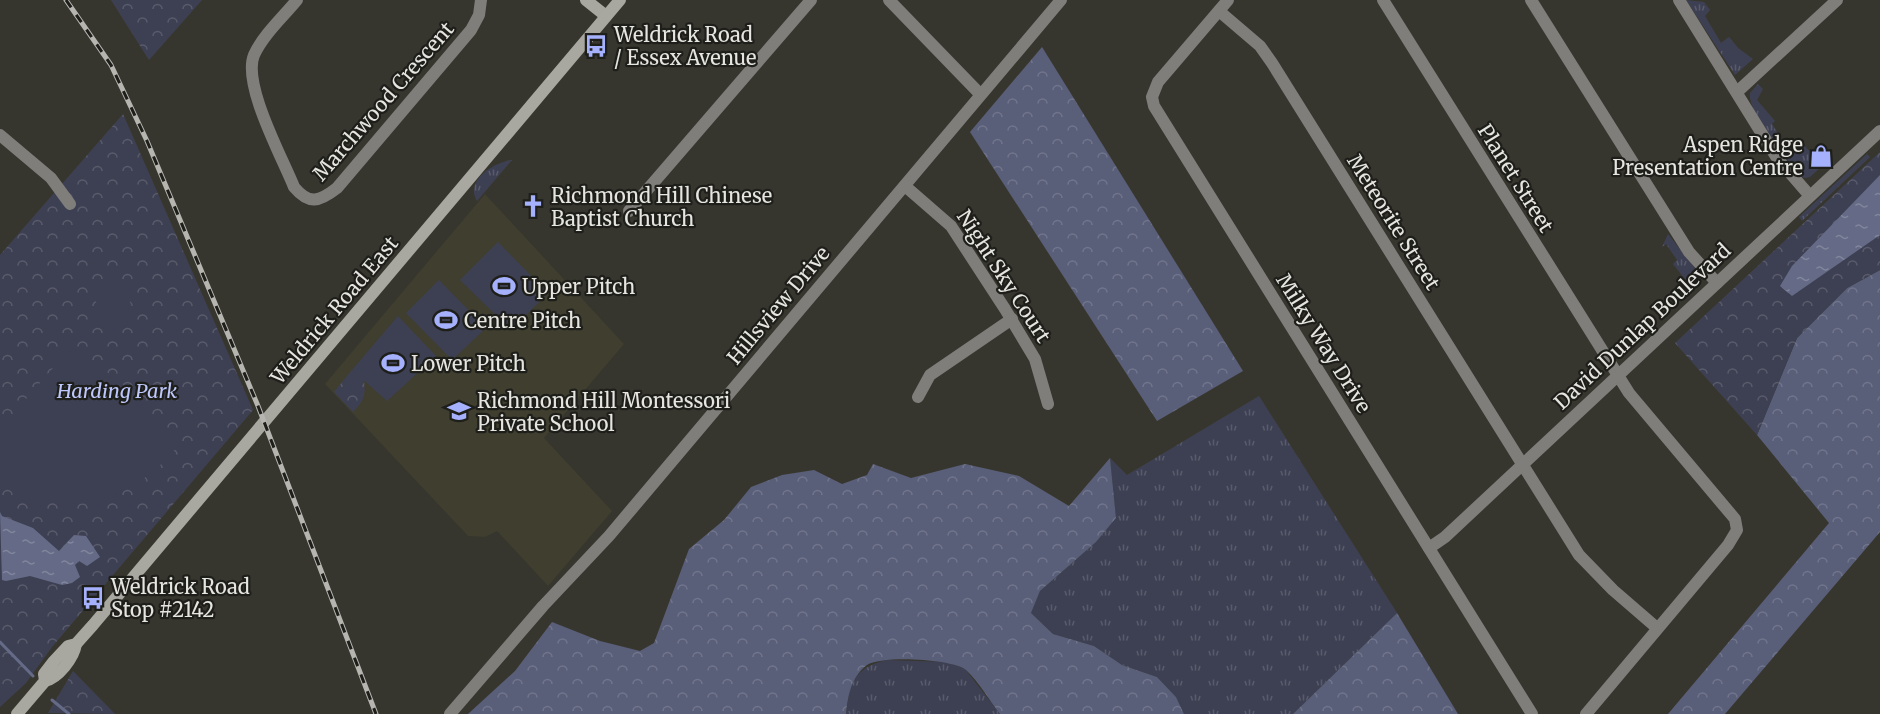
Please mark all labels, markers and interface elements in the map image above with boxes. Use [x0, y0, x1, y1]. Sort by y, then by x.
street label: Marchwood Crescent [307, 16, 459, 186]
place label: Weldrick Road / Essex Avenue [613, 22, 756, 70]
bus stop icon: Weldrick Road / Essex Avenue [583, 33, 609, 59]
street label: Planet Street [1473, 119, 1559, 237]
place label: Aspen Ridge Presentation Centre [1612, 132, 1803, 180]
shop icon: Aspen Ridge Presentation Centre [1808, 143, 1834, 169]
street label: Meteorite Street [1342, 150, 1446, 294]
place label: Richmond Hill Chinese Baptist Church [551, 183, 772, 231]
church icon: Richmond Hill Chinese Baptist Church [520, 193, 546, 219]
street label: Night Sky Court [952, 205, 1056, 347]
street label: Weldrick Road East [264, 231, 403, 390]
street label: David Dunlap Boulevard [1549, 238, 1735, 414]
street label: Hillsview Drive [721, 241, 835, 369]
street label: Milky Way Drive [1271, 269, 1377, 417]
sports icon: Upper Pitch [491, 273, 517, 299]
place label: Upper Pitch [522, 274, 635, 299]
sports icon: Centre Pitch [433, 307, 459, 333]
place label: Centre Pitch [464, 308, 581, 333]
sports icon: Lower Pitch [380, 350, 406, 376]
place label: Lower Pitch [411, 351, 526, 376]
park label: Harding Park [56, 378, 177, 403]
place label: Richmond Hill Montessori Private School [477, 388, 730, 436]
school or university icon: Richmond Hill Montessori Private School [446, 398, 472, 424]
place label: Weldrick Road Stop #2142 [110, 574, 250, 622]
bus stop icon: Weldrick Road Stop #2142 [80, 585, 106, 611]

